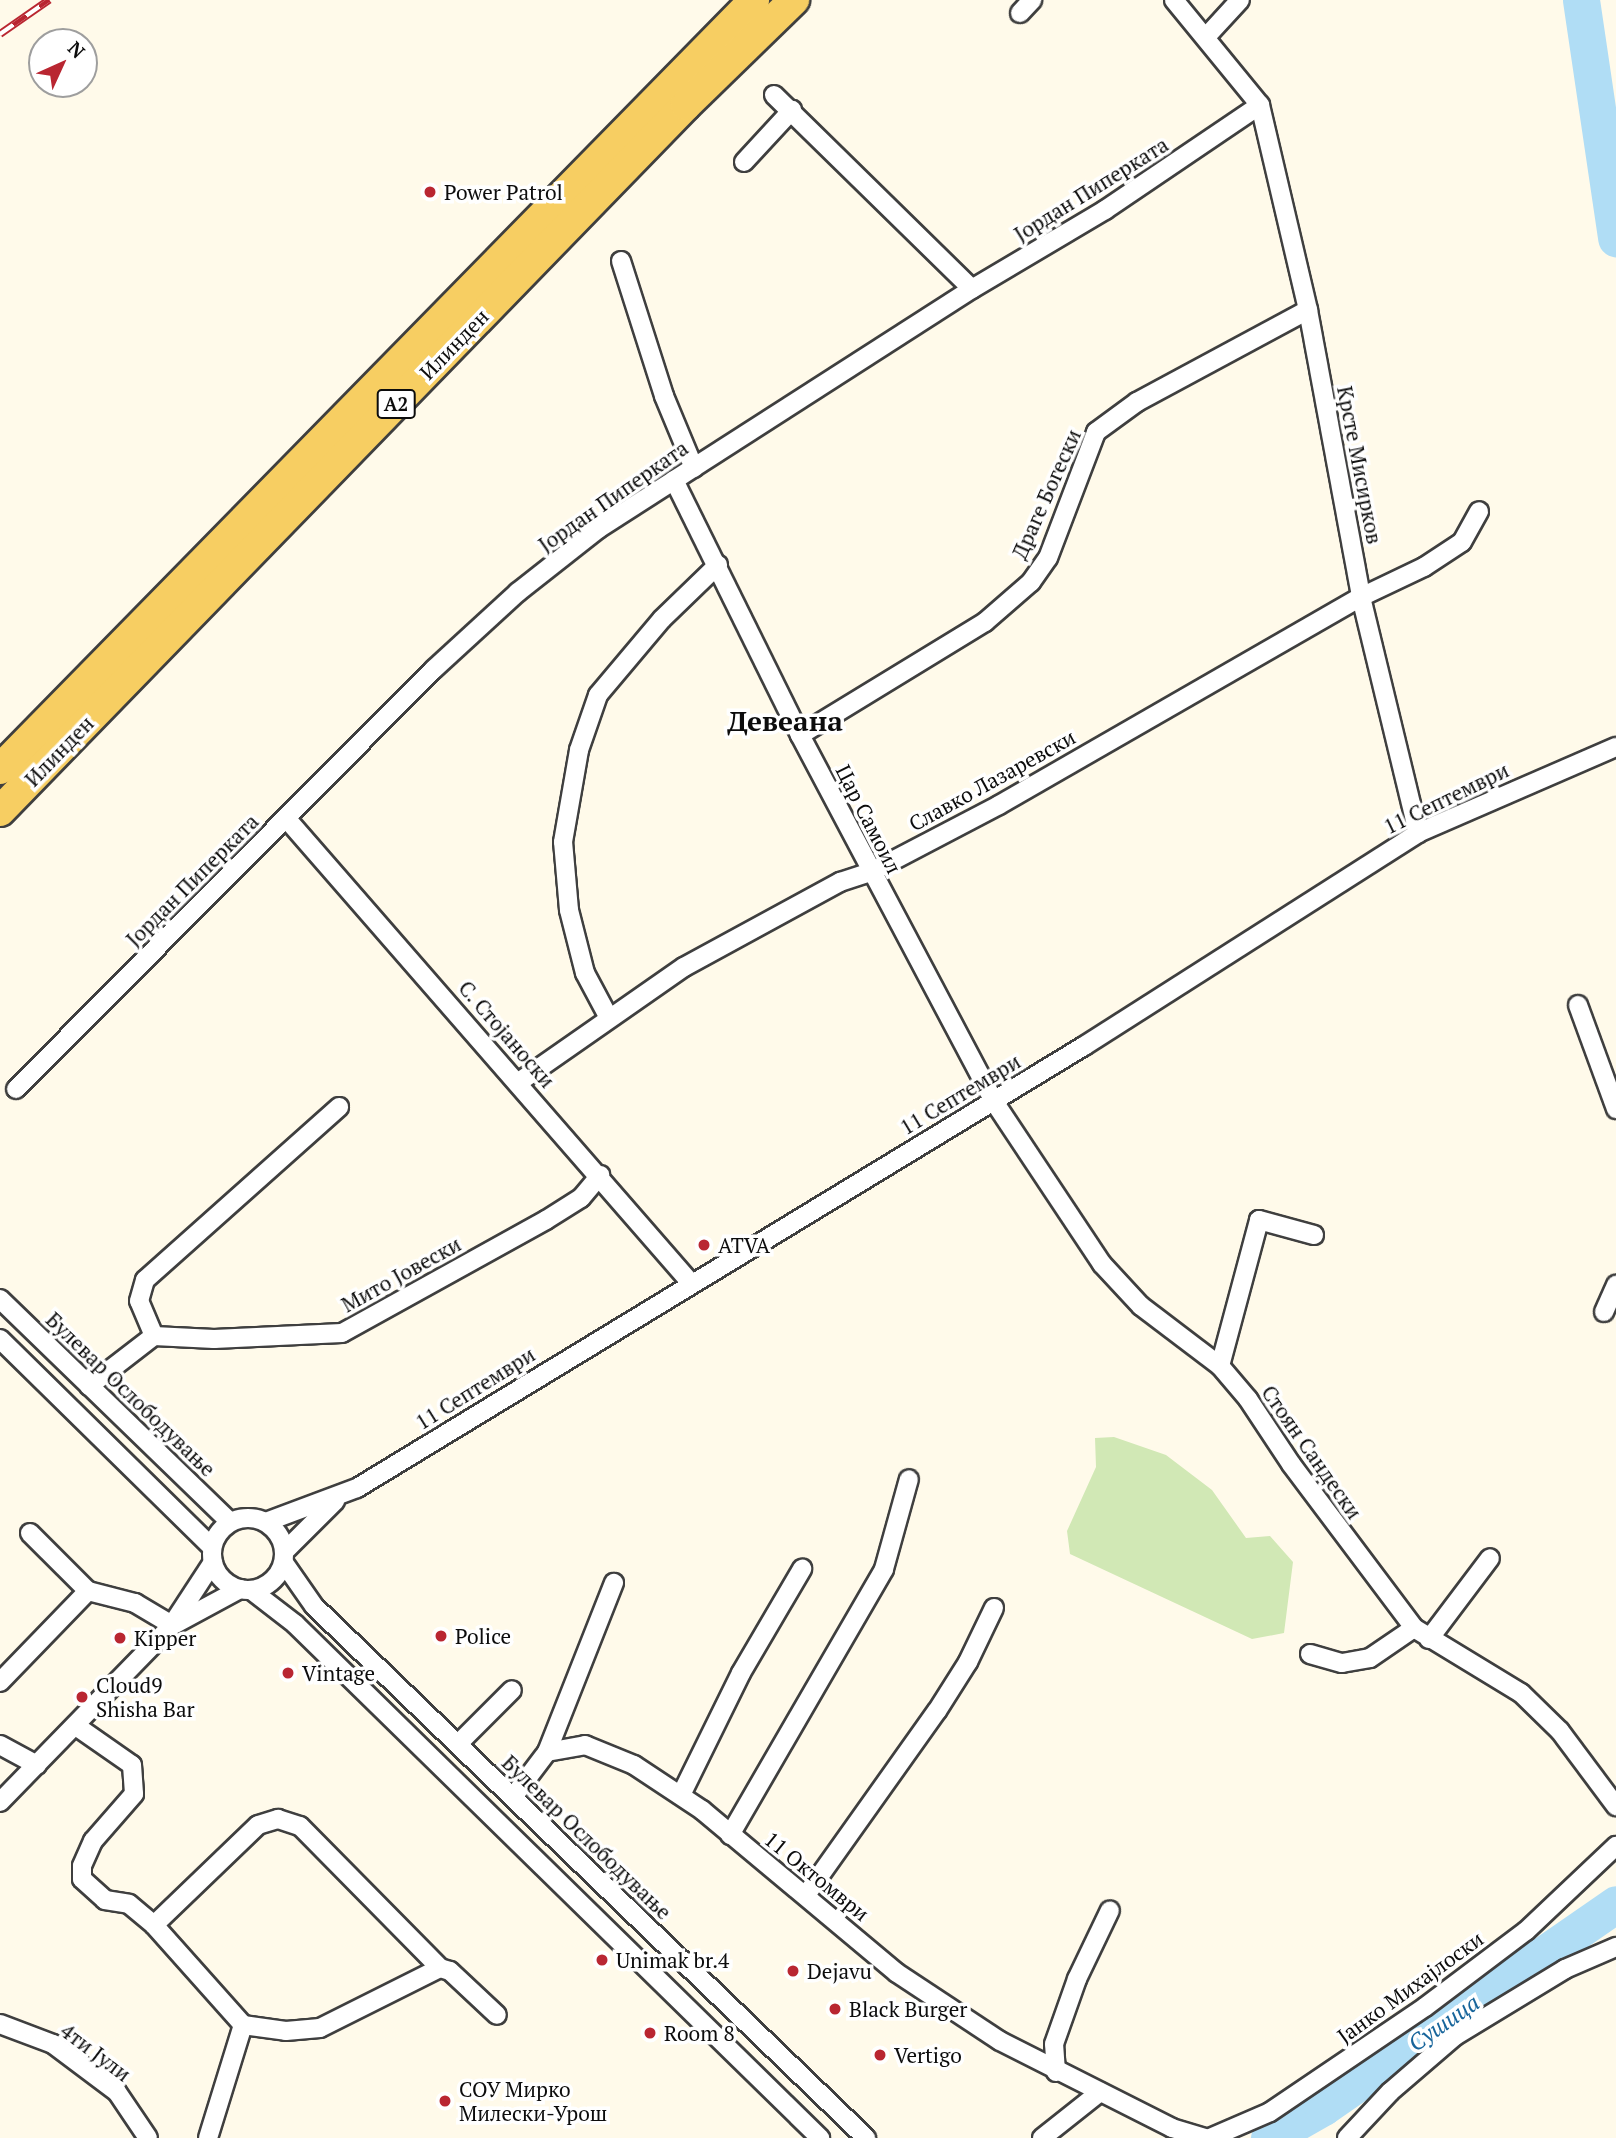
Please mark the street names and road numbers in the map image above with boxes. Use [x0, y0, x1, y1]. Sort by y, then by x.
street label: Јордан Пиперката [1009, 131, 1173, 247]
street label: Илинден [414, 304, 494, 384]
street label: Крсте Мисирков [1332, 384, 1388, 546]
road number: A2 [375, 388, 417, 420]
street label: Драге Богески [1006, 425, 1086, 563]
street label: Јордан Пиперката [533, 435, 693, 557]
street label: Илинден [19, 711, 99, 791]
street label: Славко Лазаревски [904, 724, 1080, 836]
street label: 11 Септември [1379, 757, 1513, 839]
street label: Цар Самоил [831, 761, 907, 877]
street label: Јордан Пиперката [121, 809, 263, 951]
street label: С. Стојаноски [453, 975, 561, 1093]
street label: 11 Септември [895, 1048, 1025, 1140]
street label: Мито Јовески [337, 1231, 465, 1317]
street label: Булевар Ослободување [41, 1307, 221, 1481]
street label: 11 Септември [411, 1341, 539, 1435]
street label: Стоян Сандески [1257, 1380, 1367, 1524]
street label: Булевар Ослободување [497, 1750, 677, 1924]
street label: 11 Октомври [760, 1826, 874, 1926]
street label: Јанко Михајлоски [1332, 1926, 1488, 2048]
street label: 4ти Јули [56, 2018, 136, 2086]

